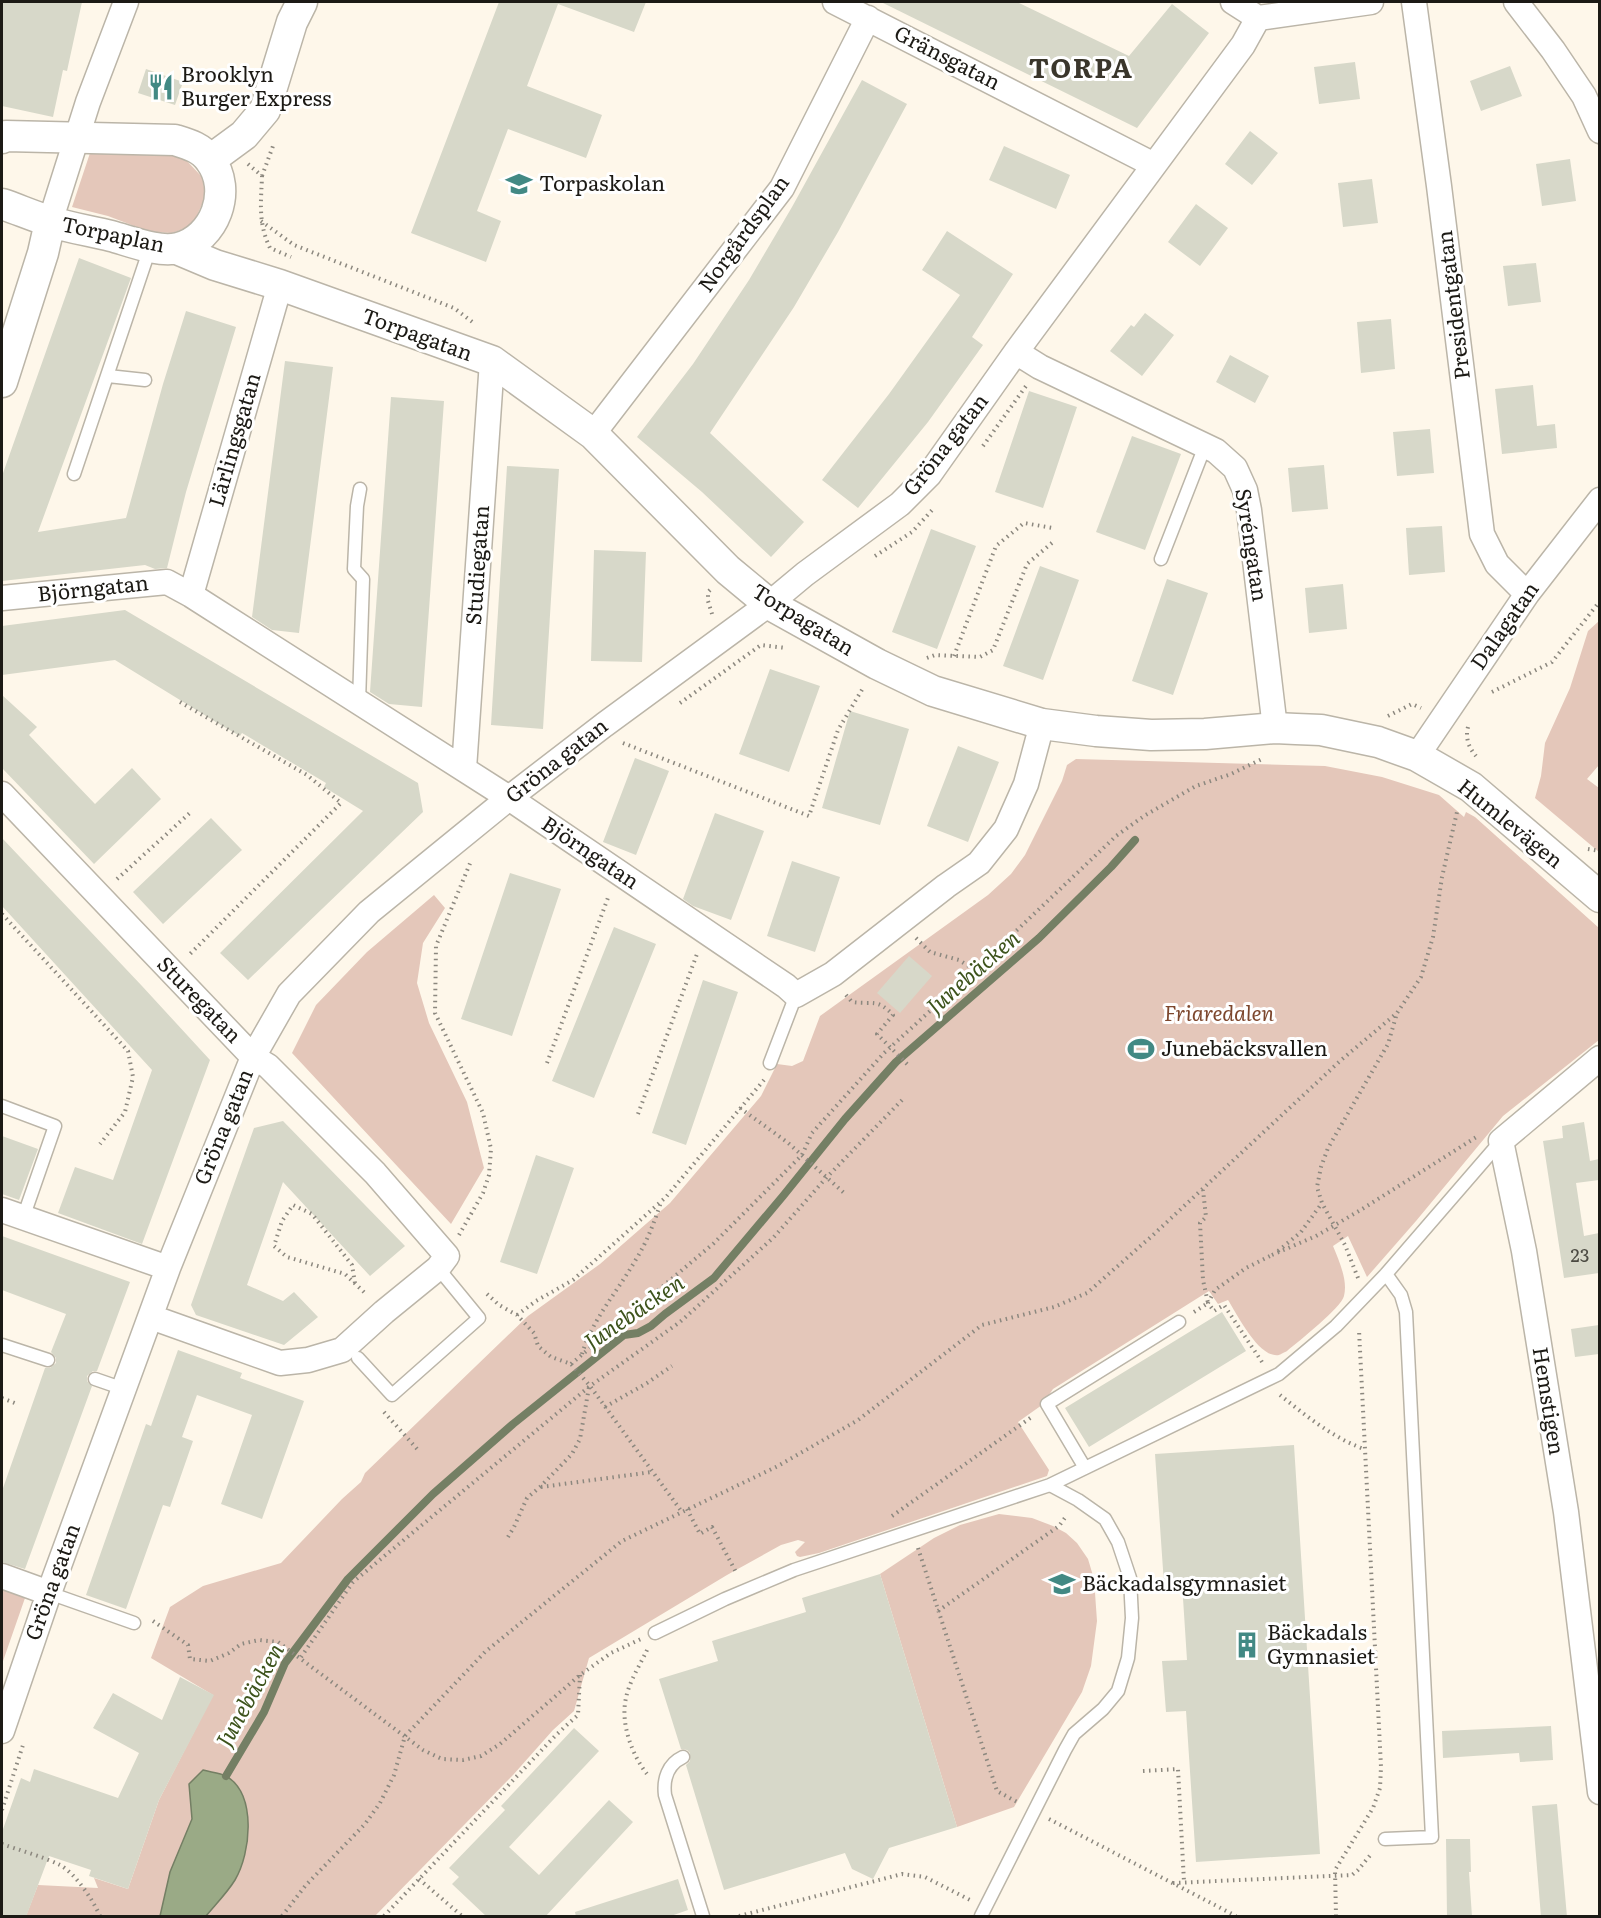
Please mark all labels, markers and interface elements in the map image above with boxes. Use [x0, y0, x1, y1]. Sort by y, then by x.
street label: Gränsgatan [890, 16, 1007, 96]
district label: TORPA [1029, 46, 1133, 86]
place label: Brooklyn Burger Express [181, 57, 332, 112]
restaurant icon: Brooklyn Burger Express [146, 72, 176, 102]
place label: Torpaskolan [539, 166, 665, 197]
street label: Norgårdsplan [689, 168, 795, 297]
school or university icon: Torpaskolan [504, 169, 534, 199]
street label: Torpaplan [59, 206, 168, 259]
street label: Presidentgatan [1427, 229, 1476, 382]
street label: Torpagatan [358, 298, 478, 367]
street label: Lärlingsgatan [199, 369, 267, 510]
street label: Gröna gatan [894, 386, 994, 501]
street label: Syréngatan [1229, 486, 1278, 603]
street label: Studiegatan [456, 504, 495, 626]
street label: Björngatan [36, 565, 150, 608]
street label: Torpagatan [747, 574, 862, 662]
street label: Dalagatan [1461, 574, 1545, 675]
street label: Gröna gatan [498, 709, 613, 809]
street label: Humlevägen [1452, 770, 1571, 874]
street label: Björngatan [536, 807, 646, 895]
water label: Junebäcken [918, 921, 1026, 1021]
street label: Sturegatan [151, 948, 250, 1049]
park label: Friaredalen [1164, 996, 1275, 1027]
place label: Junebäcksvallen [1161, 1031, 1328, 1062]
sports icon: Junebäcksvallen [1126, 1034, 1156, 1064]
street label: Gröna gatan [184, 1063, 259, 1189]
house number: 23 [1571, 1241, 1589, 1268]
water label: Junebäcken [577, 1265, 690, 1356]
street label: Hemstigen [1527, 1344, 1574, 1457]
street label: Gröna gatan [15, 1518, 86, 1644]
place label: Bäckadalsgymnasiet [1082, 1566, 1287, 1597]
school or university icon: Bäckadalsgymnasiet [1047, 1569, 1077, 1599]
place label: Bäckadals Gymnasiet [1267, 1615, 1376, 1670]
building icon: Bäckadals Gymnasiet [1232, 1630, 1262, 1660]
water label: Junebäcken [207, 1636, 291, 1752]

